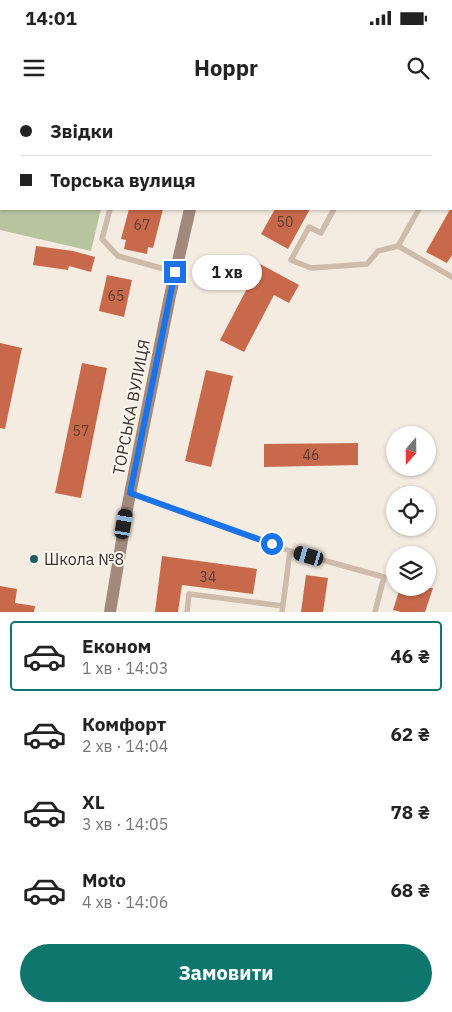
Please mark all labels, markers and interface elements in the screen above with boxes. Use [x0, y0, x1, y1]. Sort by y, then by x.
text: 14:01 [25, 6, 77, 30]
text: Hoppr [194, 53, 258, 82]
icon: menu [20, 54, 48, 82]
icon: search [404, 54, 432, 82]
text: Звідки [50, 119, 113, 143]
text: Торська вулиця [50, 168, 196, 192]
house number: 50 [277, 213, 293, 231]
house number: 67 [134, 216, 150, 234]
callout: 1 хв [192, 254, 262, 290]
route end [164, 261, 186, 283]
text: 1 хв [211, 262, 243, 282]
house number: 65 [108, 287, 124, 305]
street label: ТОРСЬКА ВУЛИЦЯ [108, 338, 154, 476]
house number: 57 [73, 422, 89, 440]
north arrow [386, 426, 436, 476]
map controls [386, 426, 436, 596]
house number: 46 [303, 446, 319, 464]
button: locate [386, 486, 436, 536]
car [114, 508, 133, 540]
route start [261, 533, 283, 555]
car [292, 545, 325, 567]
button: layers [386, 546, 436, 596]
place label: Школа №8 [44, 549, 124, 569]
marker: Школа №8 [28, 553, 40, 565]
house number: 34 [200, 568, 216, 586]
icon: car [22, 634, 67, 679]
text: Економ [82, 634, 151, 658]
text: 46 ₴ [390, 644, 430, 668]
text: 1 хв · 14:03 [82, 658, 168, 678]
icon: car [22, 712, 67, 757]
text: Комфорт [82, 712, 166, 736]
text: 62 ₴ [390, 722, 430, 746]
text: 2 хв · 14:04 [82, 736, 168, 756]
icon: car [22, 790, 67, 835]
text: XL [82, 790, 105, 814]
text: 78 ₴ [390, 800, 430, 824]
text: 3 хв · 14:05 [82, 814, 168, 834]
icon: car [22, 868, 67, 913]
text: Moto [82, 868, 126, 892]
text: 68 ₴ [390, 878, 430, 902]
text: 4 хв · 14:06 [82, 892, 168, 912]
button: Замовити [20, 944, 432, 1002]

